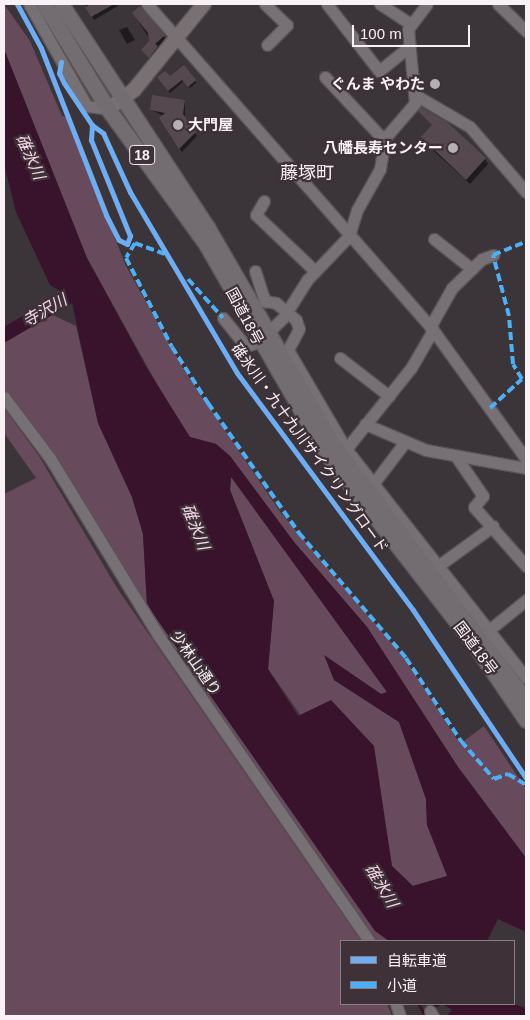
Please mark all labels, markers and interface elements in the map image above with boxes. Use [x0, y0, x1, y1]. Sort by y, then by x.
scale bar [355, 15, 472, 47]
text: 100 m [360, 25, 402, 42]
place label: ぐんま やわた [331, 75, 425, 93]
marker: ぐんま やわた [429, 78, 441, 90]
place label: 大門屋 [188, 116, 233, 134]
marker: 大門屋 [172, 119, 184, 131]
water label: 碓氷川 [11, 131, 49, 183]
place label: 八幡長寿センター [323, 139, 443, 157]
marker: 八幡長寿センター [447, 142, 459, 154]
road number: 18 [128, 144, 156, 166]
district label: 藤塚町 [280, 162, 334, 184]
street label: 国道18号 [223, 285, 267, 347]
water label: 寺沢川 [19, 291, 71, 331]
street label: 碓氷川・九十九川サイクリングロード [228, 340, 392, 556]
water label: 碓氷川 [177, 501, 213, 553]
street label: 国道18号 [450, 618, 502, 678]
street label: 少林山通り [167, 627, 225, 699]
water label: 碓氷川 [360, 860, 402, 912]
legend [340, 940, 515, 1005]
text: 自転車道 [387, 952, 447, 969]
text: 小道 [387, 977, 417, 994]

